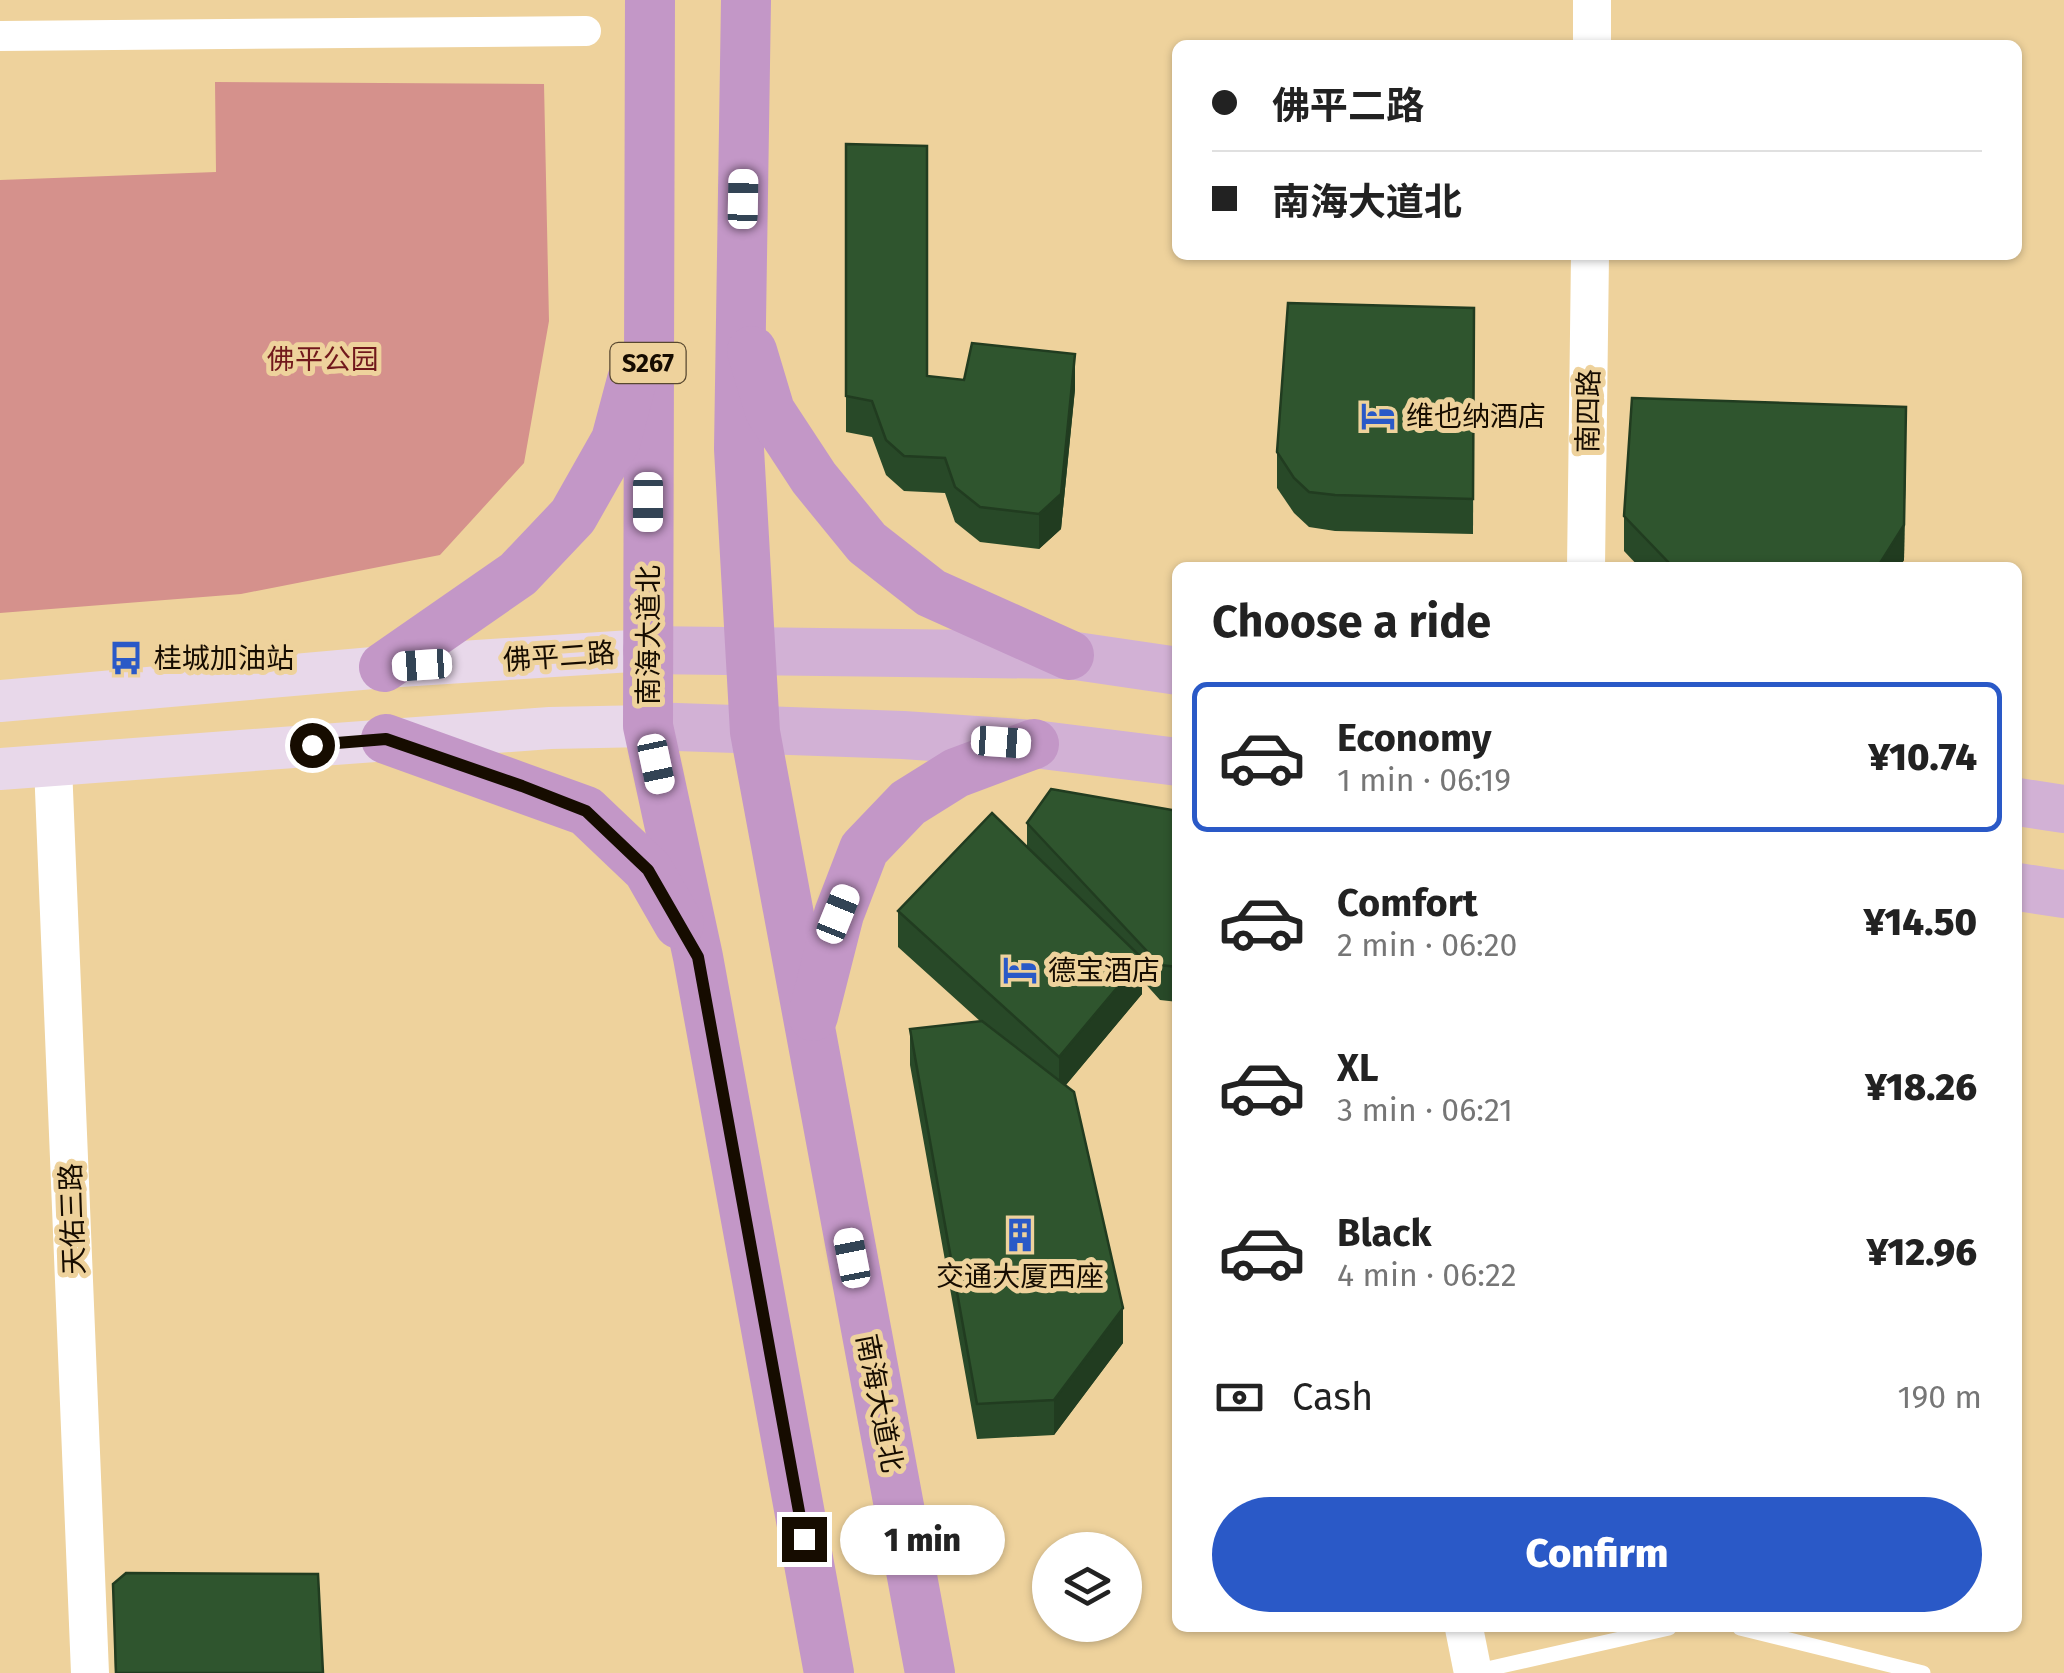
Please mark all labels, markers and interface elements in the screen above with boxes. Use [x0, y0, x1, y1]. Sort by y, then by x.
text: 佛平二路 [1272, 83, 1424, 129]
car [727, 169, 759, 229]
text: 南海大道北 [1272, 179, 1462, 225]
park label: 佛平公园 [267, 343, 379, 376]
road number: S267 [610, 343, 686, 383]
street label: 南四路 [1571, 369, 1606, 453]
hotel icon: 维也纳酒店 [1359, 397, 1397, 435]
place label: 维也纳酒店 [1406, 400, 1546, 433]
car [633, 472, 663, 532]
street label: 南海大道北 [632, 565, 665, 705]
text: Choose a ride [1212, 595, 1491, 649]
street label: 佛平二路 [502, 636, 616, 677]
bus stop icon: 桂城加油站 [107, 639, 145, 677]
place label: 桂城加油站 [154, 642, 294, 675]
car [391, 648, 453, 682]
icon: car [1217, 712, 1307, 802]
text: Economy [1337, 715, 1492, 761]
route start [290, 723, 335, 768]
car [970, 725, 1032, 759]
car [635, 732, 677, 796]
text: ¥10.74 [1868, 734, 1977, 780]
text: 1 min · 06:19 [1337, 761, 1511, 799]
icon: car [1217, 877, 1307, 967]
text: Comfort [1337, 880, 1478, 926]
car [813, 881, 863, 947]
text: ¥14.50 [1864, 899, 1977, 945]
text: 2 min · 06:20 [1337, 926, 1517, 964]
hotel icon: 德宝酒店 [1001, 951, 1039, 989]
place label: 德宝酒店 [1048, 954, 1160, 987]
icon: car [1217, 1042, 1307, 1132]
text: XL [1337, 1045, 1379, 1091]
text: ¥18.26 [1865, 1064, 1977, 1110]
text: 3 min · 06:21 [1337, 1091, 1513, 1129]
street label: 天佑三路 [54, 1162, 91, 1276]
icon: car [1217, 1207, 1307, 1297]
text: Black [1337, 1210, 1432, 1256]
building icon: 交通大厦西座 [1001, 1216, 1039, 1254]
car [832, 1226, 872, 1290]
text: ¥12.96 [1867, 1229, 1977, 1275]
text: 4 min · 06:22 [1337, 1256, 1517, 1294]
place label: 交通大厦西座 [936, 1260, 1104, 1293]
street label: 南海大道北 [850, 1331, 909, 1475]
icon: cash [1212, 1370, 1267, 1425]
text: Cash [1292, 1374, 1373, 1420]
text: 190 m [1898, 1378, 1982, 1416]
button: Confirm [1212, 1497, 1982, 1612]
callout: 1 min [839, 1504, 1004, 1574]
route end [782, 1517, 827, 1562]
text: 1 min [884, 1521, 961, 1559]
map controls [1032, 1532, 1142, 1642]
button: layers [1032, 1532, 1142, 1642]

